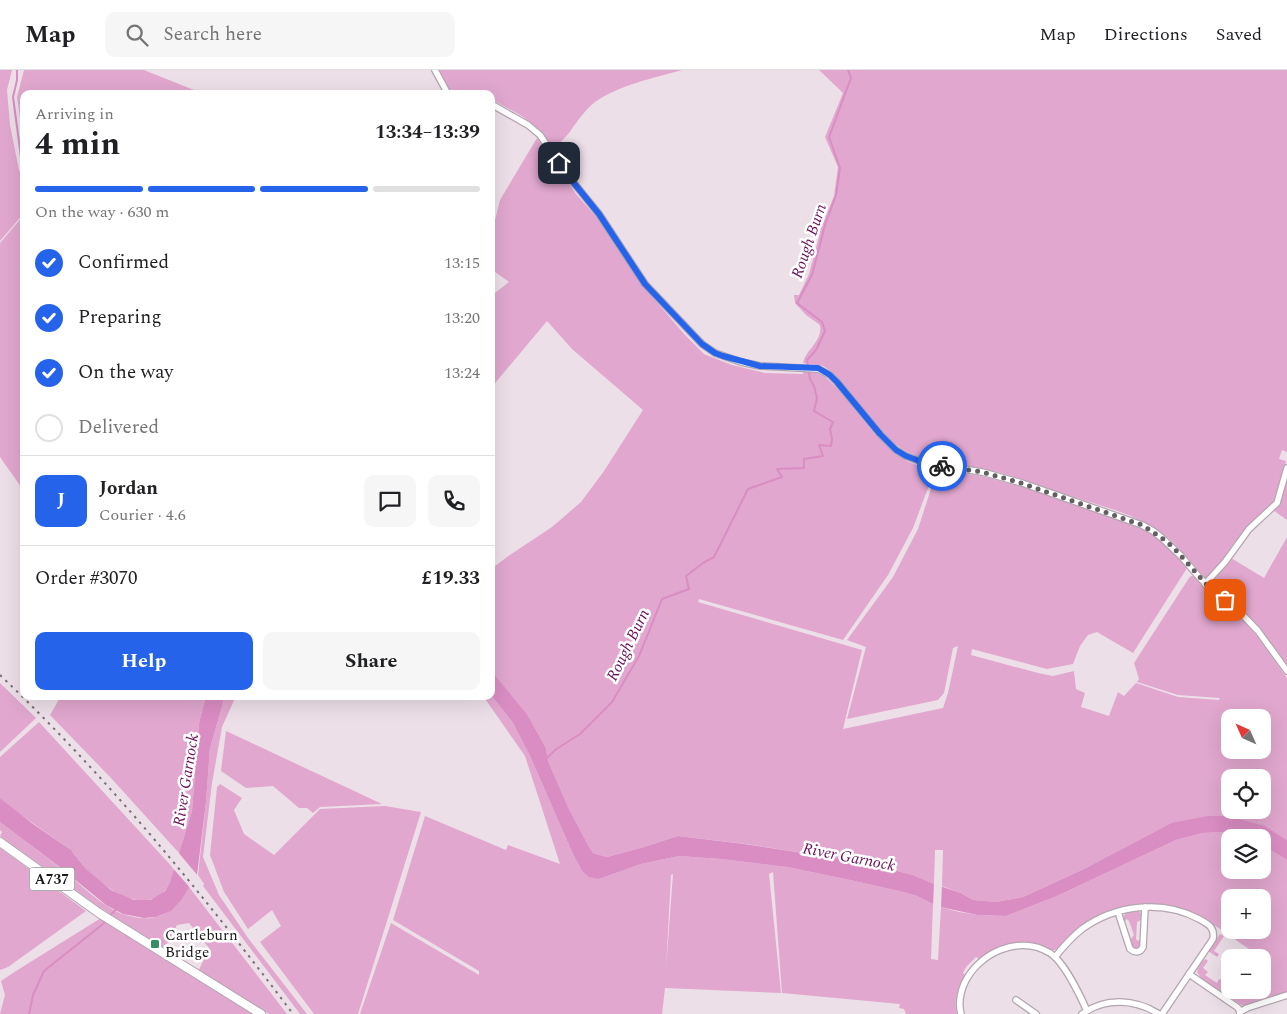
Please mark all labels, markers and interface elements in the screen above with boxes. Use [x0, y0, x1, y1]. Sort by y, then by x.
search box [105, 12, 455, 57]
text: Map [25, 17, 75, 53]
text: Search here [163, 20, 262, 49]
icon: search [123, 21, 151, 49]
text: Map [1040, 21, 1076, 48]
text: Directions [1104, 21, 1188, 48]
text: Saved [1216, 21, 1262, 48]
text: Arriving in [35, 102, 114, 126]
text: 13:34–13:39 [375, 118, 480, 147]
text: 4 min [35, 120, 120, 169]
pin [538, 142, 580, 184]
icon: home [545, 149, 573, 177]
text: On the way · 630 m [35, 200, 169, 224]
water label: Rough Burn [785, 200, 833, 282]
text: Confirmed [78, 248, 169, 277]
icon: check [35, 249, 63, 277]
text: 13:15 [444, 251, 480, 275]
text: Preparing [78, 303, 162, 332]
icon: check [35, 304, 63, 332]
text: 13:20 [444, 306, 480, 330]
text: On the way [78, 358, 174, 387]
icon: check [35, 359, 63, 387]
text: 13:24 [444, 361, 480, 385]
text: Delivered [78, 413, 159, 442]
courier [917, 441, 967, 491]
icon: bike [928, 452, 956, 480]
text: Jordan [99, 474, 158, 503]
button: chat [364, 475, 416, 527]
button: phone [428, 475, 480, 527]
text: J [57, 486, 65, 515]
text: Courier · 4.6 [99, 503, 186, 527]
text: Order #3070 [35, 564, 138, 593]
text: £19.33 [422, 564, 480, 593]
pin [1204, 579, 1246, 621]
icon: bag [1211, 586, 1239, 614]
water label: Rough Burn [600, 604, 656, 685]
button: Help [35, 632, 253, 690]
button: Share [263, 632, 480, 690]
north arrow [1221, 709, 1271, 759]
map controls [1221, 709, 1271, 999]
water label: River Garnock [167, 731, 205, 828]
button: locate [1221, 769, 1271, 819]
button: layers [1221, 829, 1271, 879]
water label: River Garnock [801, 836, 898, 878]
road number: A737 [30, 868, 74, 891]
button: + [1221, 889, 1271, 939]
place label: Cartleburn Bridge [165, 924, 238, 964]
marker: Cartleburn Bridge [149, 938, 161, 950]
button: − [1221, 949, 1271, 999]

